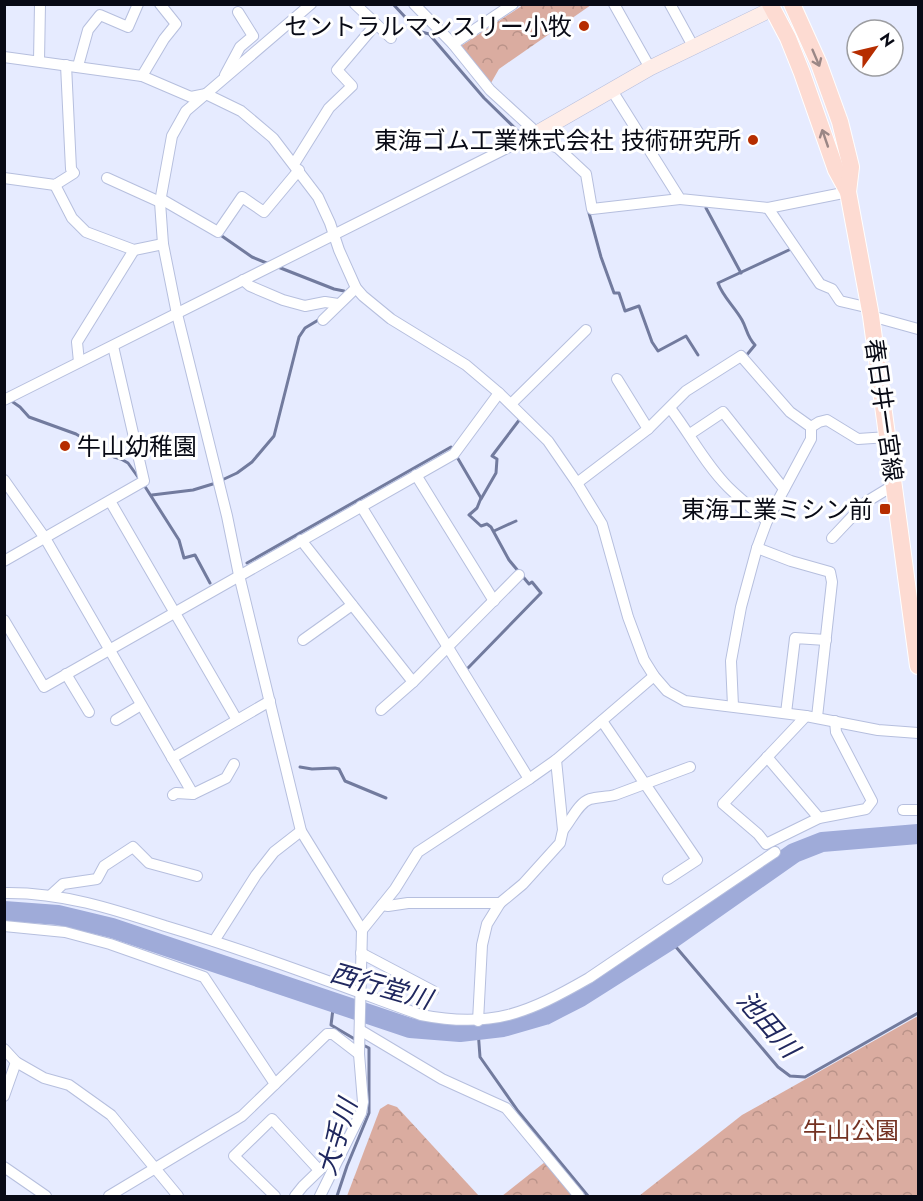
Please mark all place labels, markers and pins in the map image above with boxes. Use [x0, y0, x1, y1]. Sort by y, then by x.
place label: セントラルマンスリー小牧 [284, 9, 572, 44]
marker: セントラルマンスリー小牧 [577, 19, 591, 33]
place label: 東海ゴム工業株式会社 技術研究所 [374, 123, 741, 158]
marker: 東海ゴム工業株式会社 技術研究所 [746, 133, 760, 147]
place label: 牛山幼稚園 [77, 429, 197, 464]
marker: 牛山幼稚園 [58, 439, 72, 453]
place label: 東海工業ミシン前 [681, 492, 873, 527]
marker: 東海工業ミシン前 [878, 502, 892, 516]

